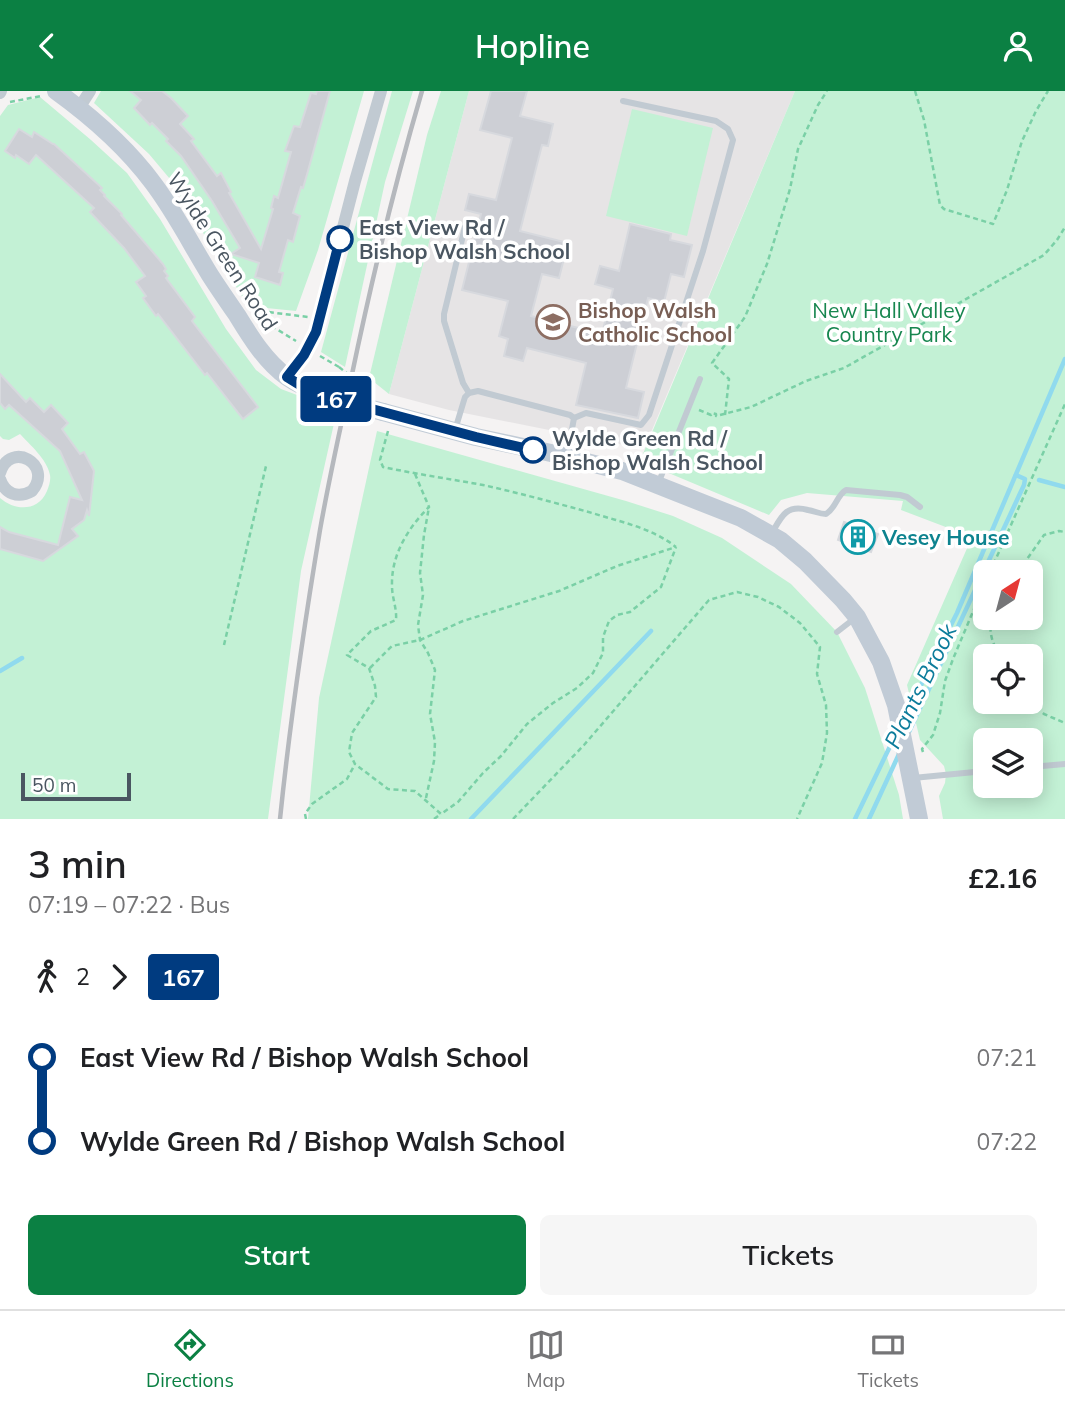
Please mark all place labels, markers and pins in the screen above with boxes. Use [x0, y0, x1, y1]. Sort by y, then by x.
place label: East View Rd / Bishop Walsh School [359, 214, 570, 264]
marker: East View Rd / Bishop Walsh School [327, 226, 353, 252]
place label: Bishop Walsh Catholic School [578, 297, 733, 347]
school or university icon: Bishop Walsh Catholic School [534, 303, 572, 341]
place label: Wylde Green Rd / Bishop Walsh School [552, 425, 763, 475]
marker: Wylde Green Rd / Bishop Walsh School [520, 437, 546, 463]
building icon: Vesey House [839, 518, 877, 556]
place label: Vesey House [881, 524, 1010, 550]

